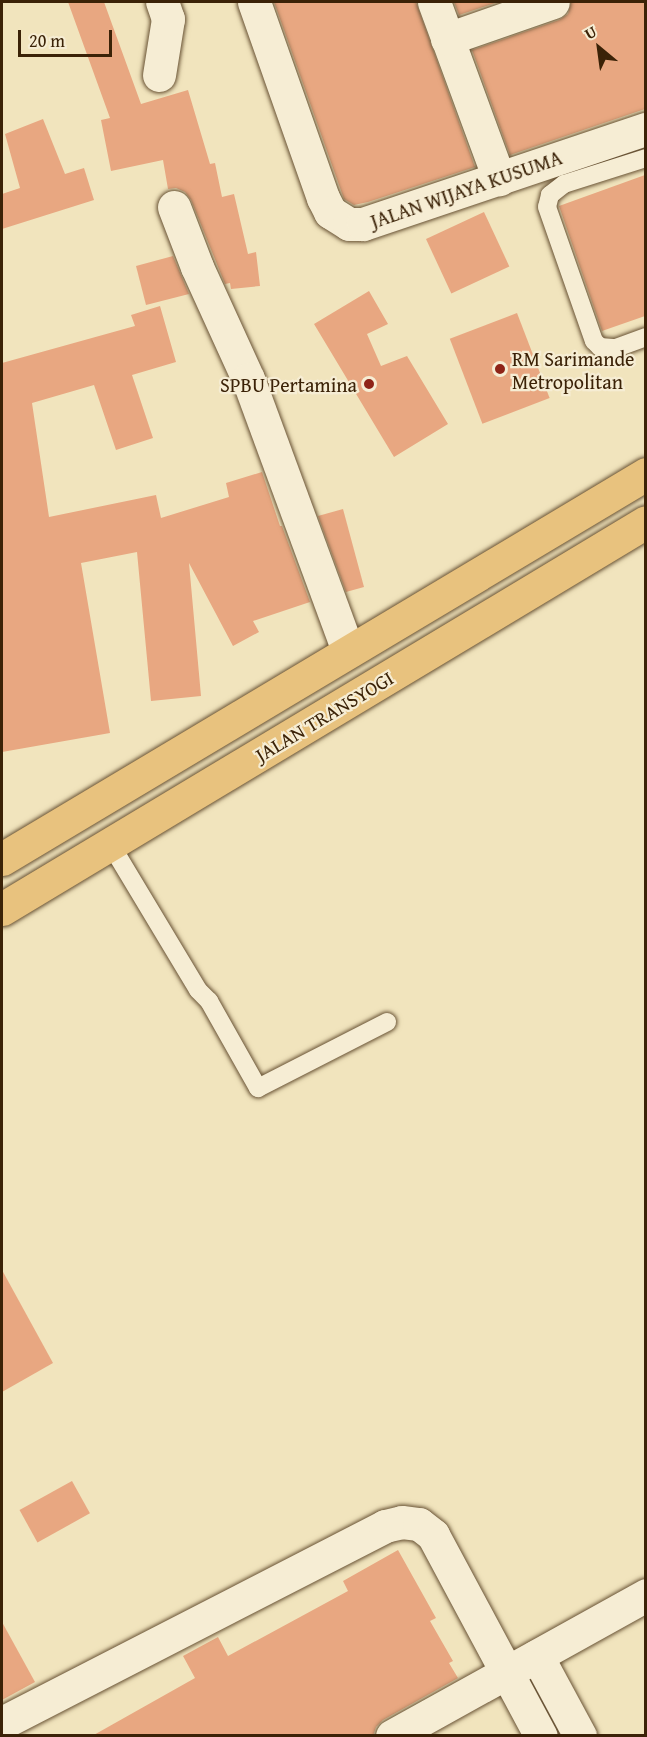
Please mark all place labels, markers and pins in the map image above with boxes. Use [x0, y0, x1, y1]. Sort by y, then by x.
place label: RM Sarimande Metropolitan [512, 346, 634, 393]
marker: RM Sarimande Metropolitan [493, 362, 507, 376]
place label: SPBU Pertamina [220, 372, 357, 396]
marker: SPBU Pertamina [362, 377, 376, 391]

